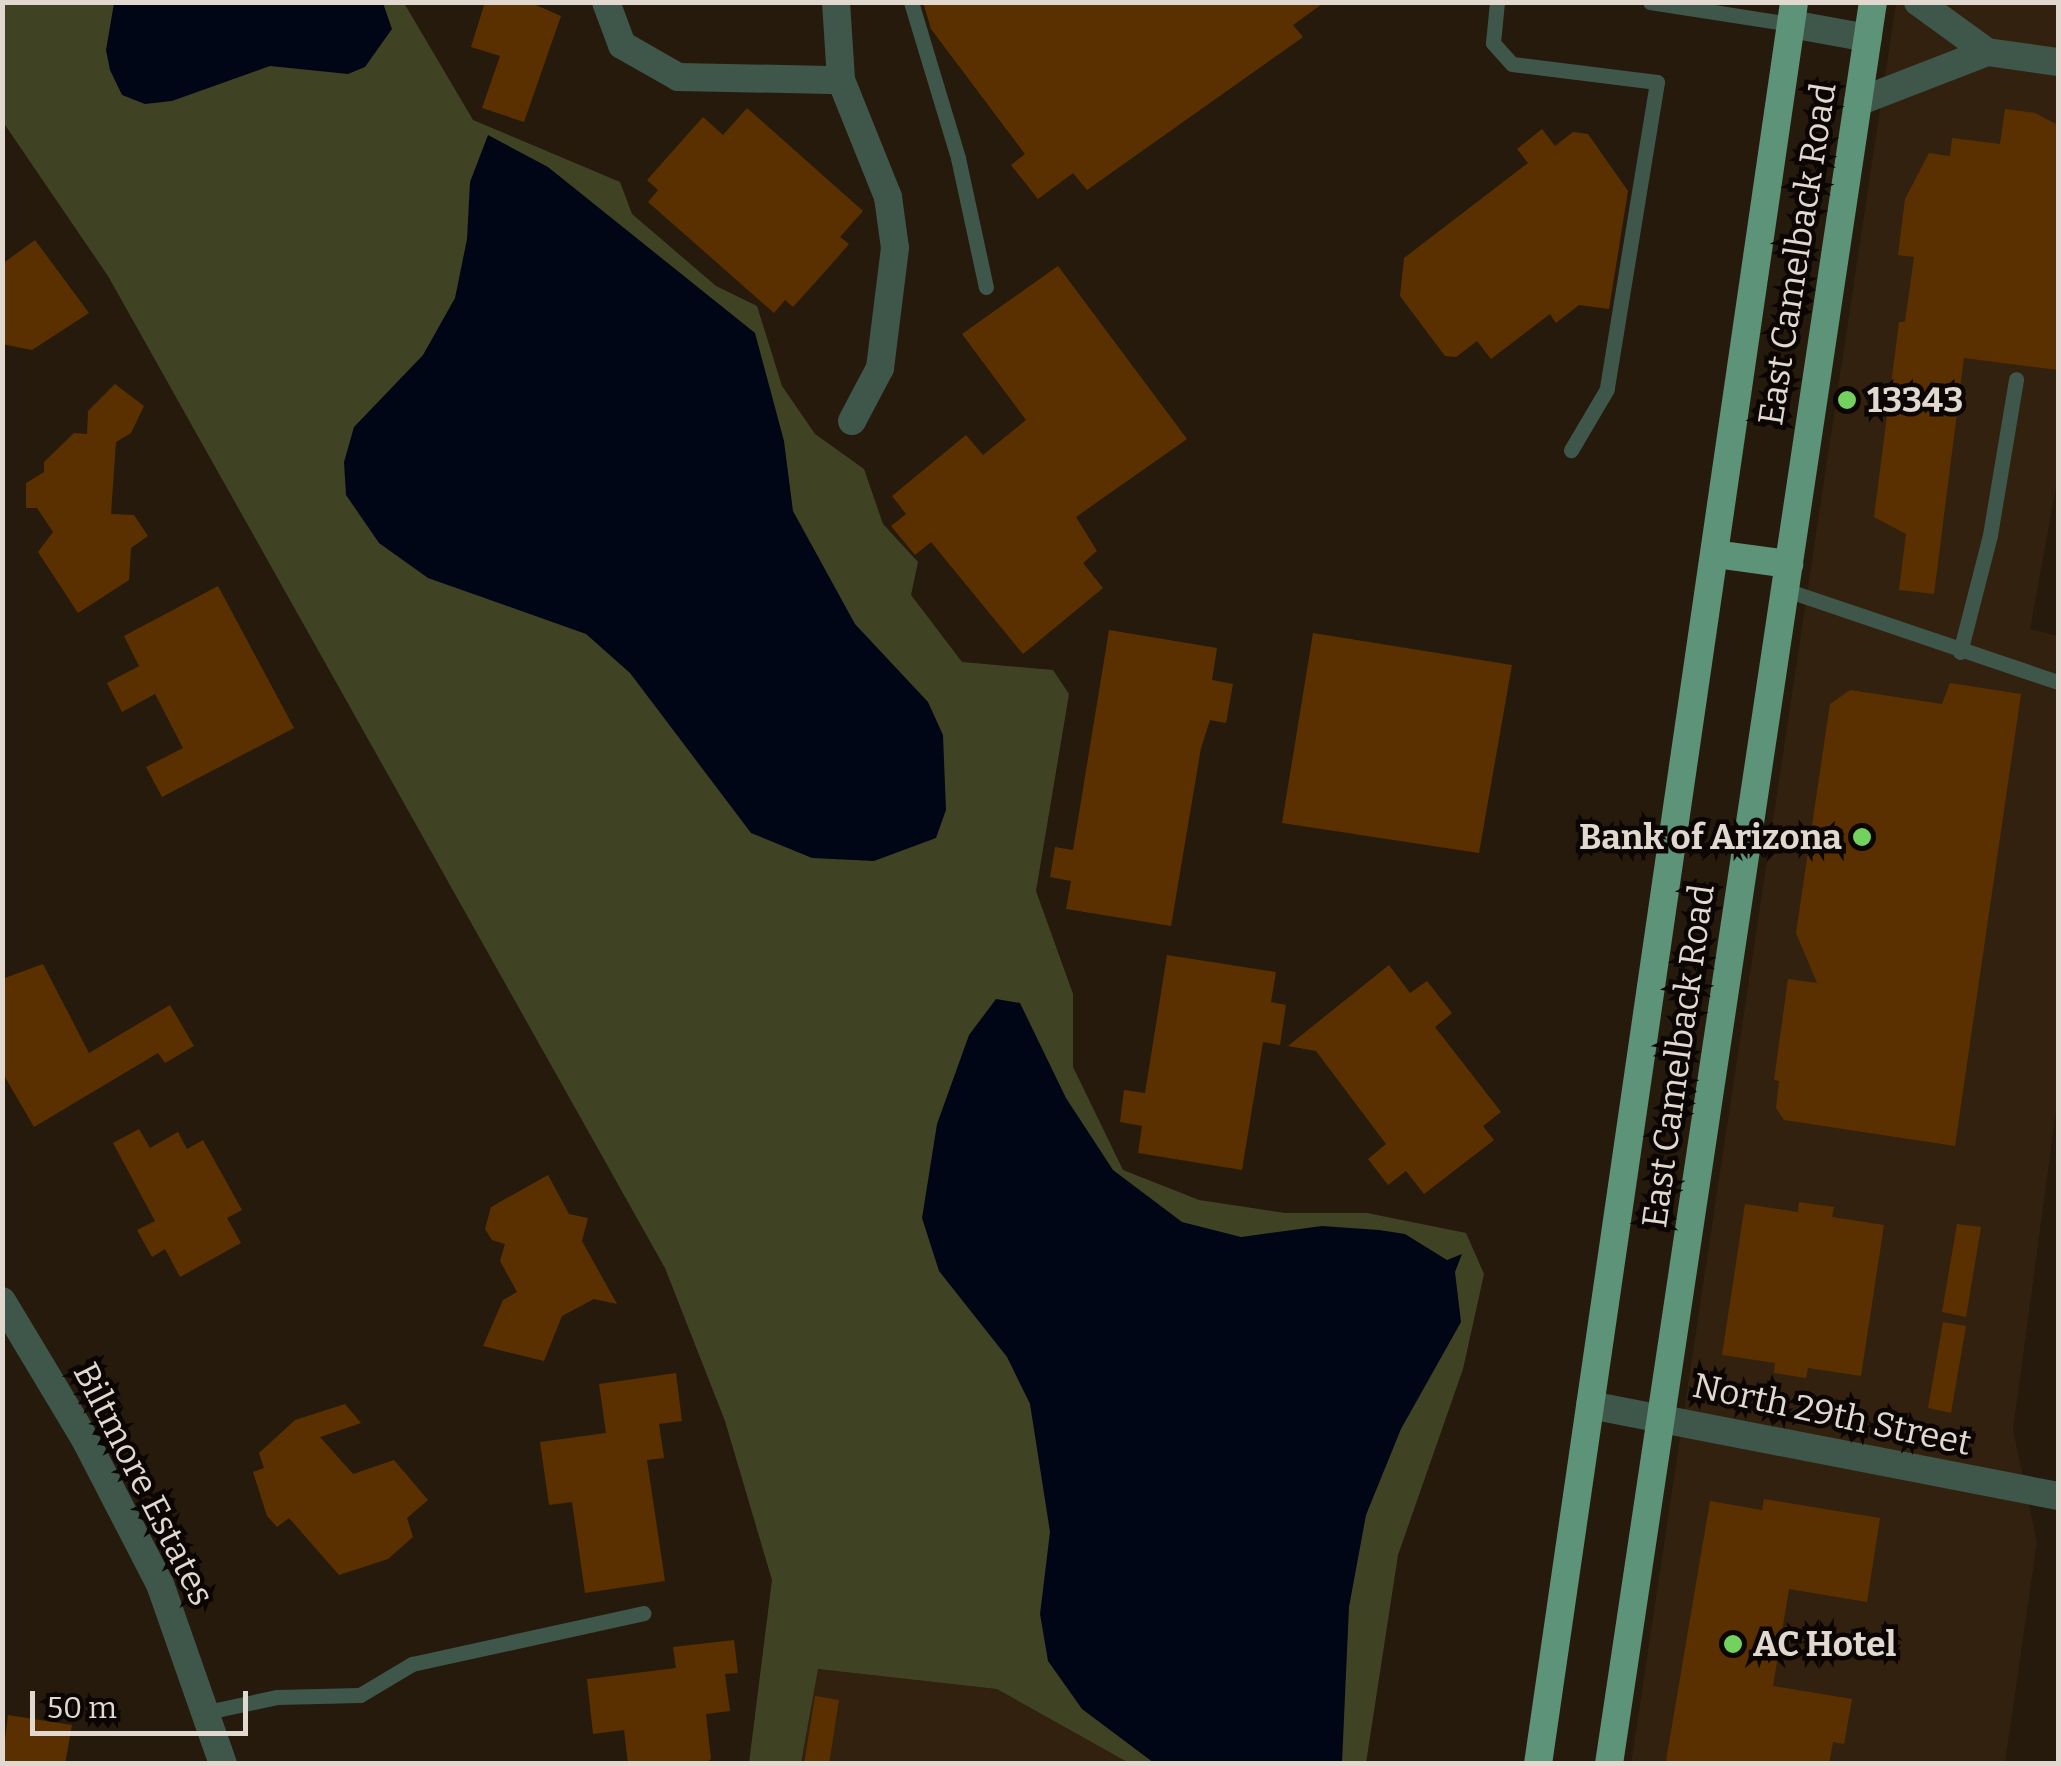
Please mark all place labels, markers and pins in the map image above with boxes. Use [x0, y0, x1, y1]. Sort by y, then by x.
place label: 13343 [1867, 379, 1963, 421]
marker: 13343 [1836, 389, 1858, 411]
place label: Bank of Arizona [1579, 816, 1842, 858]
marker: Bank of Arizona [1851, 826, 1873, 848]
place label: AC Hotel [1753, 1623, 1896, 1665]
marker: AC Hotel [1722, 1633, 1744, 1655]

